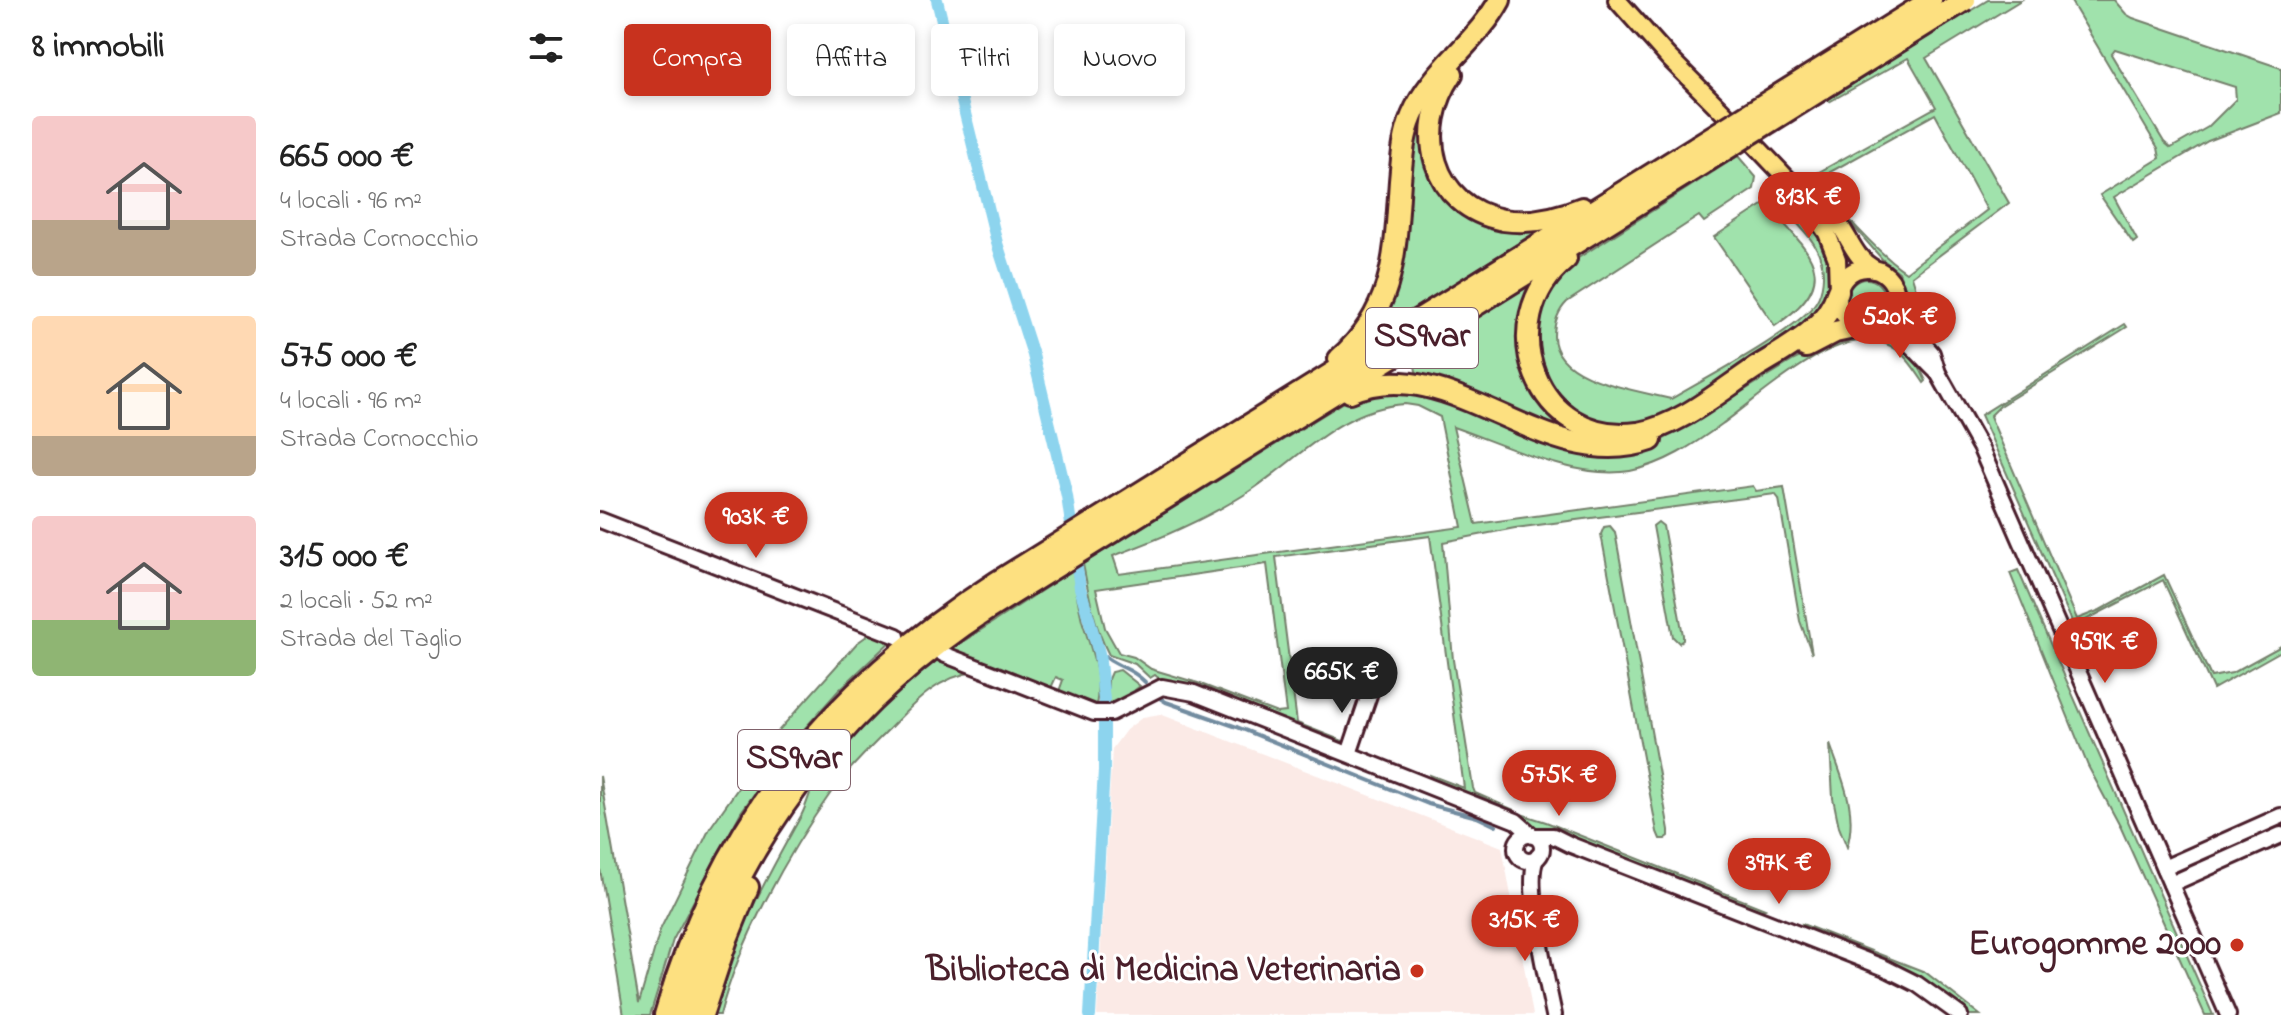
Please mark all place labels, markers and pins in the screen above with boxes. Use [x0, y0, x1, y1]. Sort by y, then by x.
pin: 813K € [1744, 172, 1874, 240]
pin: 520K € [1835, 292, 1965, 360]
pin: 903K € [691, 492, 821, 560]
pin: 959K € [2040, 617, 2170, 685]
pin: 665K € [1277, 647, 1407, 715]
pin: 575K € [1494, 750, 1624, 818]
pin: 397K € [1714, 838, 1844, 906]
pin: 315K € [1460, 895, 1590, 963]
place label: Eurogomme 2000 [1968, 919, 2221, 973]
marker: Eurogomme 2000 [2228, 936, 2246, 954]
place label: Biblioteca di Medicina Veterinaria [924, 945, 1401, 998]
marker: Biblioteca di Medicina Veterinaria [1408, 962, 1426, 980]

